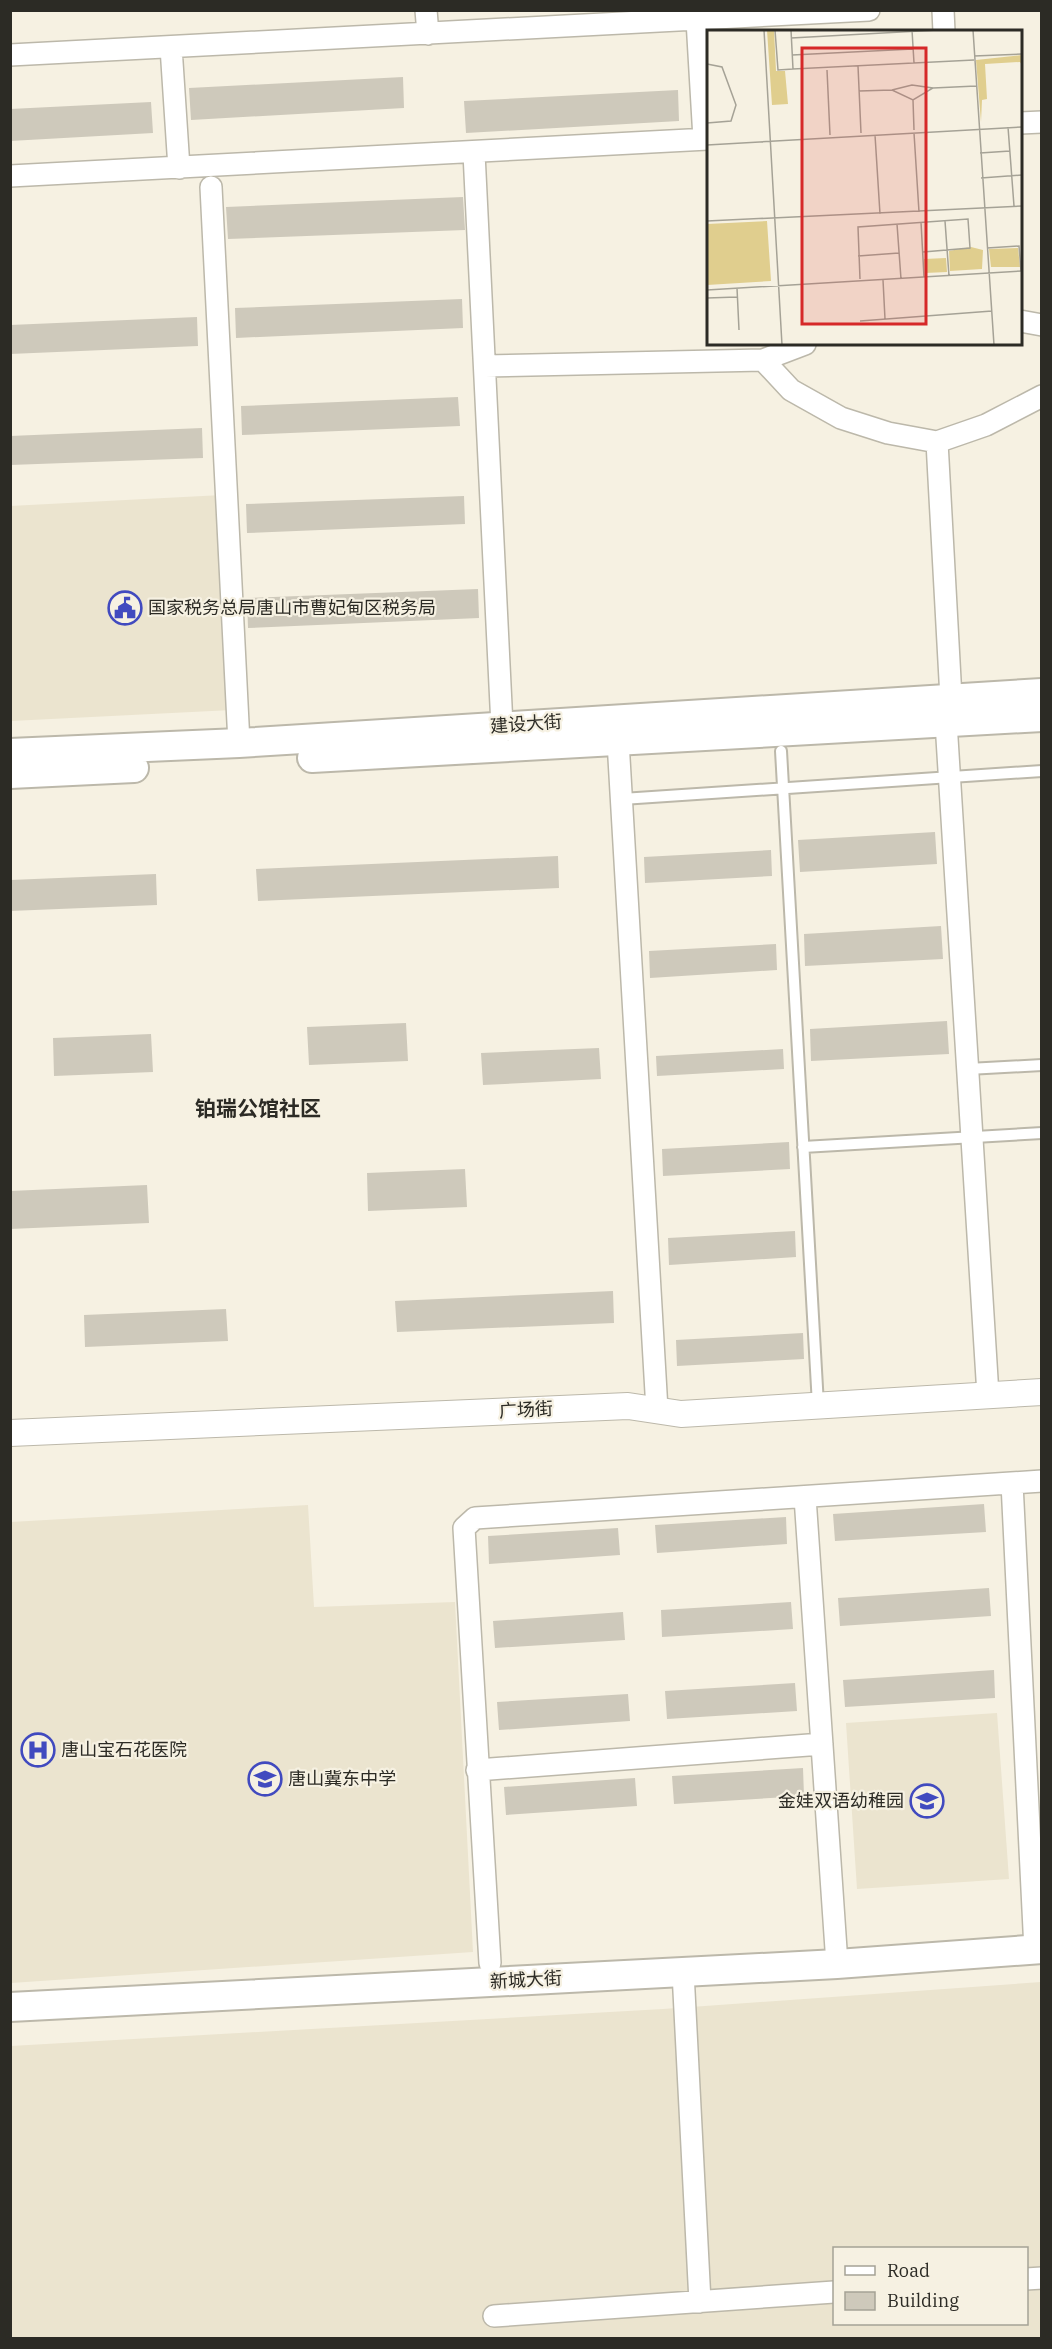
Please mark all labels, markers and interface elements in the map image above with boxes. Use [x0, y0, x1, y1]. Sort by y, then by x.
inset map [707, 30, 1022, 345]
public building icon: 国家税务总局唐山市曹妃甸区税务局 [107, 590, 143, 626]
place label: 国家税务总局唐山市曹妃甸区税务局 [148, 596, 436, 619]
street label: 建设大街 [489, 710, 563, 737]
district label: 铂瑞公馆社区 [195, 1094, 321, 1122]
street label: 广场街 [498, 1397, 554, 1422]
hospital icon: 唐山宝石花医院 [20, 1732, 56, 1768]
place label: 唐山宝石花医院 [61, 1738, 187, 1761]
school or university icon: 唐山冀东中学 [247, 1761, 283, 1797]
place label: 唐山冀东中学 [288, 1767, 396, 1790]
school or university icon: 金娃双语幼稚园 [909, 1783, 945, 1819]
place label: 金娃双语幼稚园 [778, 1789, 904, 1812]
street label: 新城大街 [489, 1966, 563, 1993]
legend [833, 2247, 1028, 2325]
text: Road [887, 2259, 930, 2282]
text: Building [887, 2289, 959, 2312]

